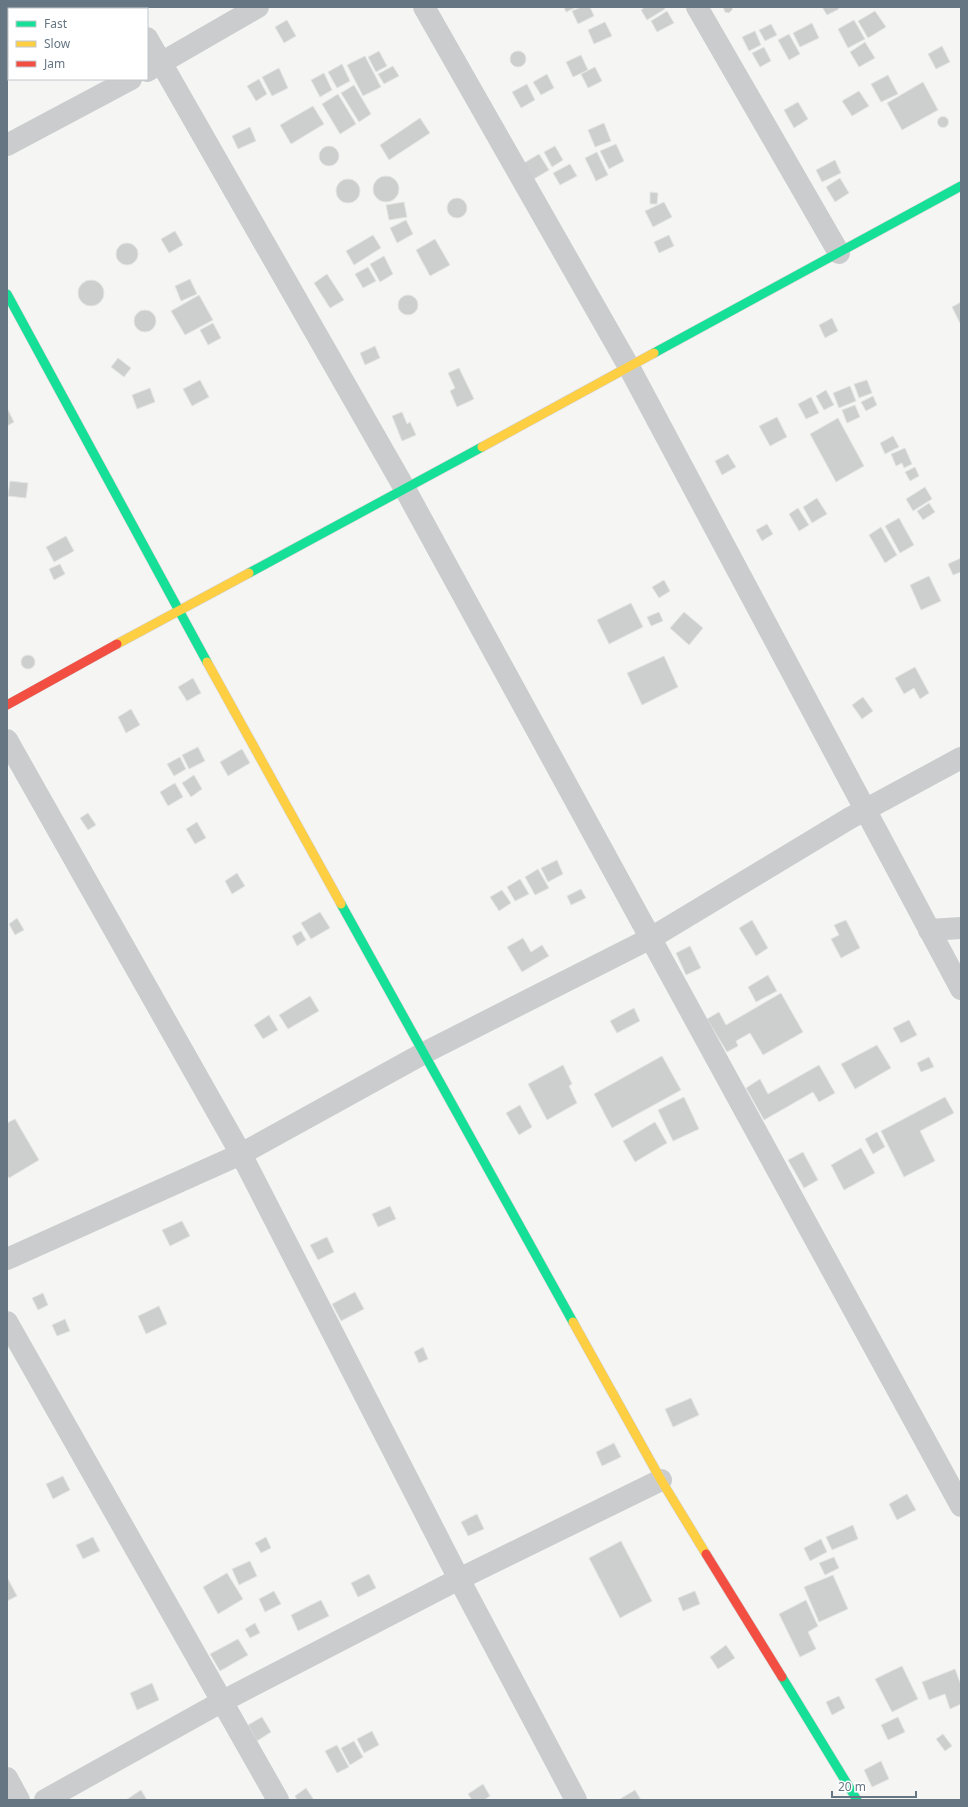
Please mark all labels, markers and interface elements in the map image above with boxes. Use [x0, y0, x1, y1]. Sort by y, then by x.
legend [8, 8, 148, 80]
text: Fast [44, 15, 68, 32]
text: Slow [44, 35, 71, 52]
text: Jam [43, 55, 65, 72]
scale bar [832, 1773, 916, 1799]
text: 20 m [838, 1778, 866, 1795]

